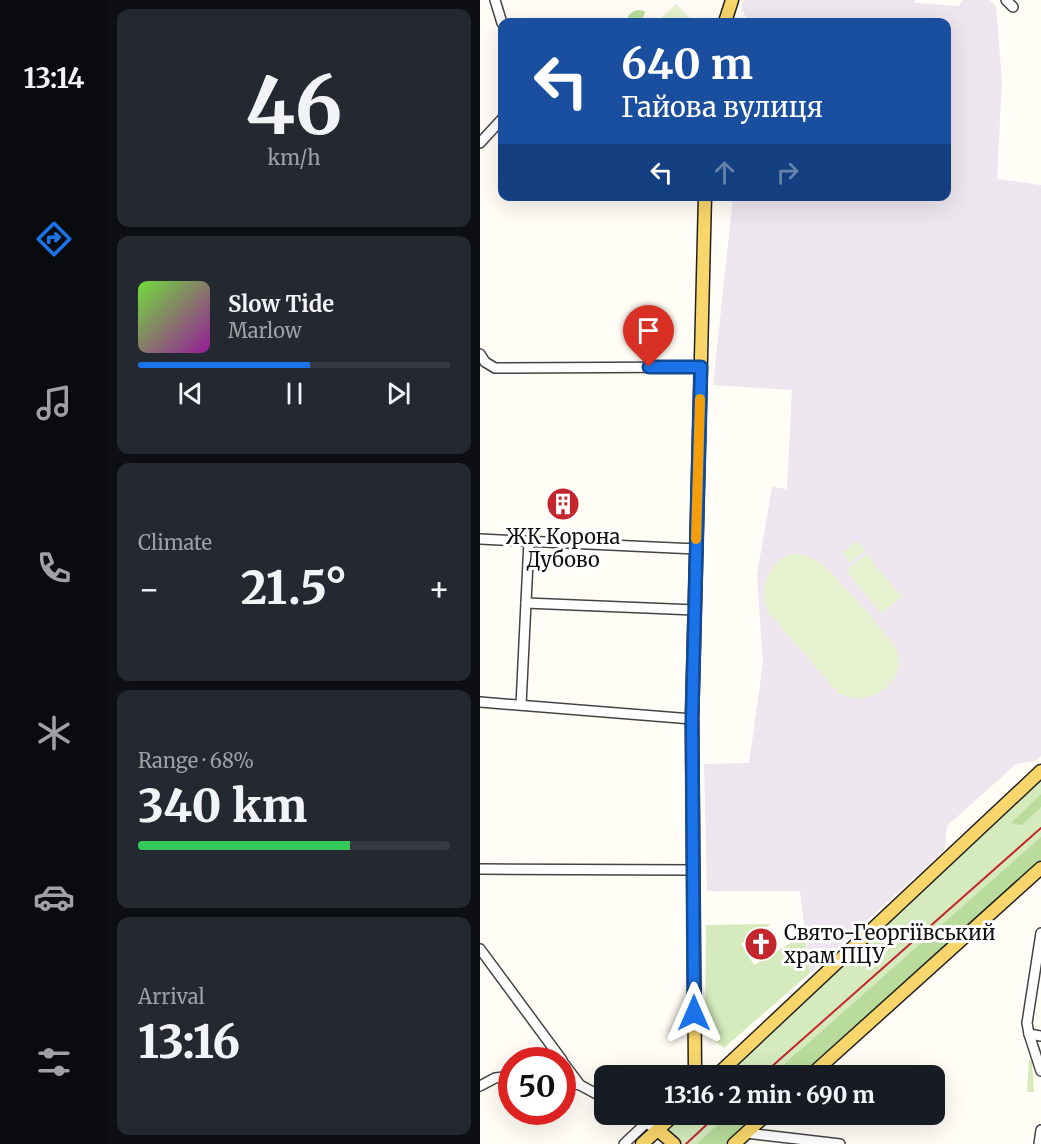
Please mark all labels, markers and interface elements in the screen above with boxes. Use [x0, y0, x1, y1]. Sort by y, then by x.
text: 640 m [621, 38, 753, 90]
icon: left [522, 42, 600, 120]
text: 46 [245, 57, 343, 155]
text: 13:14 [24, 61, 84, 95]
text: Гайова вулиця [621, 90, 823, 124]
text: km/h [268, 145, 320, 170]
icon: left [645, 156, 678, 189]
icon: ahead [708, 156, 741, 189]
icon: right [771, 156, 804, 189]
icon: directions [33, 218, 75, 260]
text: Slow Tide [228, 290, 334, 318]
pin [623, 305, 674, 367]
icon: arrive [632, 314, 665, 347]
text: Marlow [228, 318, 302, 343]
icon: previous [174, 377, 207, 410]
icon: pause [278, 377, 311, 410]
icon: next [382, 377, 415, 410]
icon: music [33, 382, 75, 424]
building icon: ЖК Корона Дубово [545, 486, 581, 522]
place label: ЖК Корона Дубово [506, 524, 620, 572]
text: Climate [138, 530, 212, 555]
icon: phone [33, 547, 75, 589]
text: 21.5° [241, 560, 347, 616]
text: − [138, 569, 160, 610]
text: + [428, 569, 450, 610]
icon: climate [33, 712, 75, 754]
text: Range · 68% [138, 748, 254, 773]
text: 340 km [138, 778, 307, 834]
icon: car [33, 876, 75, 918]
place label: Свято-Георгіївський храм ПЦУ [784, 920, 996, 968]
church icon: Свято-Георгіївський храм ПЦУ [743, 926, 779, 962]
position arrow [662, 981, 726, 1045]
text: Arrival [138, 984, 205, 1009]
text: 13:16 [138, 1014, 240, 1070]
icon: filters [33, 1041, 75, 1083]
speed limit sign: 50 [498, 1047, 576, 1125]
text: 13:16 · 2 min · 690 m [664, 1081, 875, 1109]

